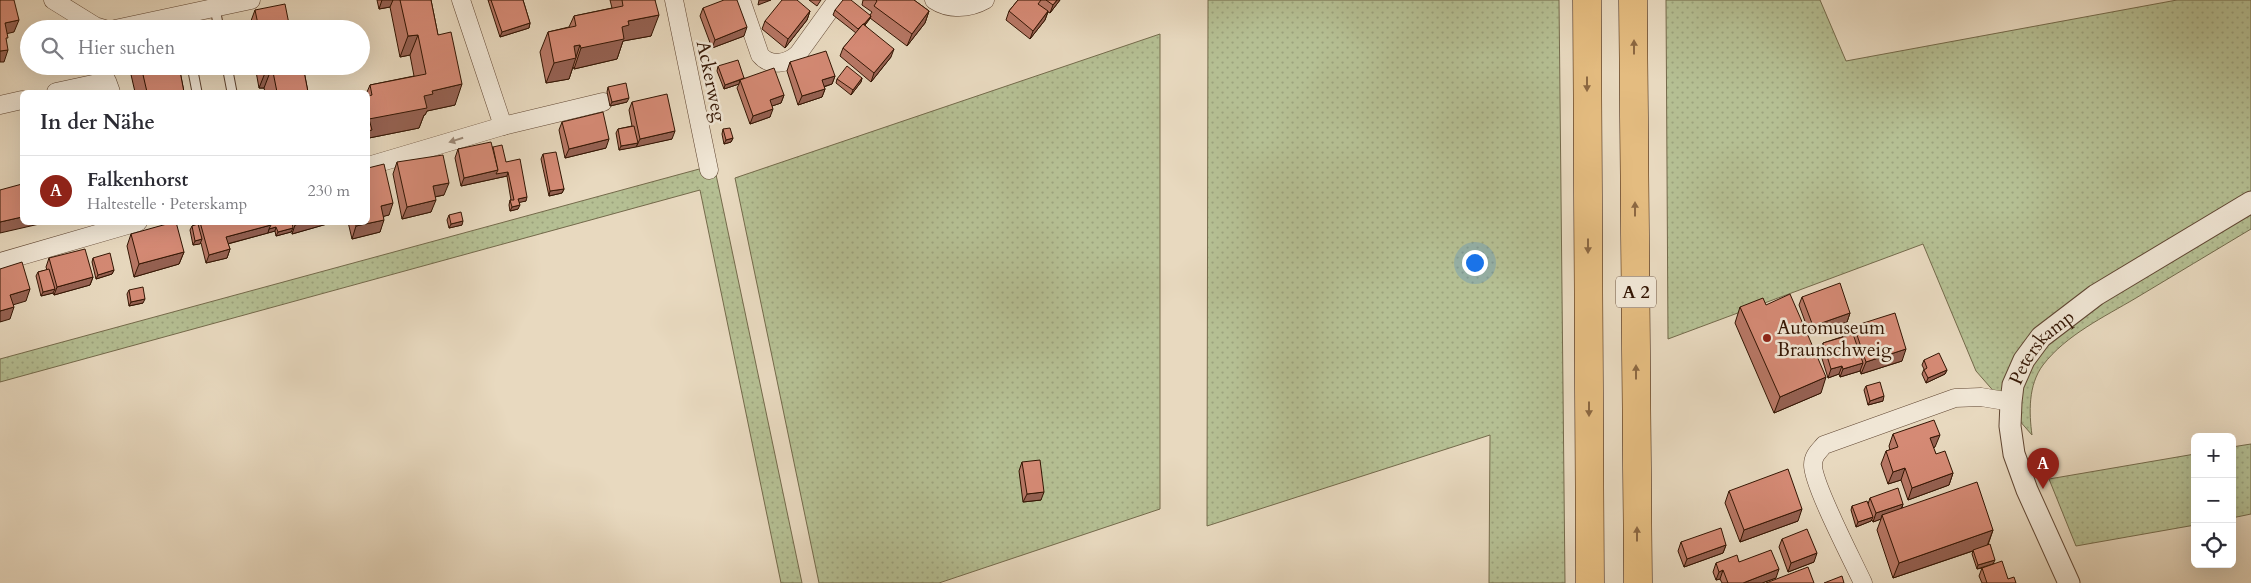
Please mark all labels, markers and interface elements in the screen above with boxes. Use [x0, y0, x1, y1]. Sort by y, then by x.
search box [20, 20, 370, 75]
icon: search [38, 34, 66, 62]
text: Hier suchen [78, 35, 175, 61]
street label: Ackerweg [690, 38, 732, 125]
one-way arrow [1630, 39, 1638, 55]
one-way arrow [1583, 76, 1591, 92]
text: In der Nähe [40, 108, 155, 137]
one-way arrow [449, 137, 464, 145]
text: Falkenhorst [87, 167, 188, 193]
text: A [50, 180, 62, 202]
text: 230 m [308, 180, 350, 202]
text: Haltestelle · Peterskamp [87, 193, 247, 215]
one-way arrow [1631, 201, 1639, 217]
one-way arrow [1584, 238, 1592, 254]
your location [1462, 250, 1488, 276]
road number: A 2 [1616, 276, 1656, 308]
street label: Peterskamp [2003, 304, 2080, 389]
place label: Automuseum Braunschweig [1777, 315, 1892, 363]
marker: Automuseum Braunschweig [1761, 332, 1773, 344]
one-way arrow [1632, 364, 1640, 380]
one-way arrow [1585, 401, 1593, 417]
map controls [2191, 433, 2236, 568]
button: + [2191, 433, 2236, 478]
pin: A [2027, 448, 2059, 489]
button: − [2191, 478, 2236, 523]
button: locate [2191, 523, 2236, 568]
one-way arrow [1633, 526, 1641, 542]

